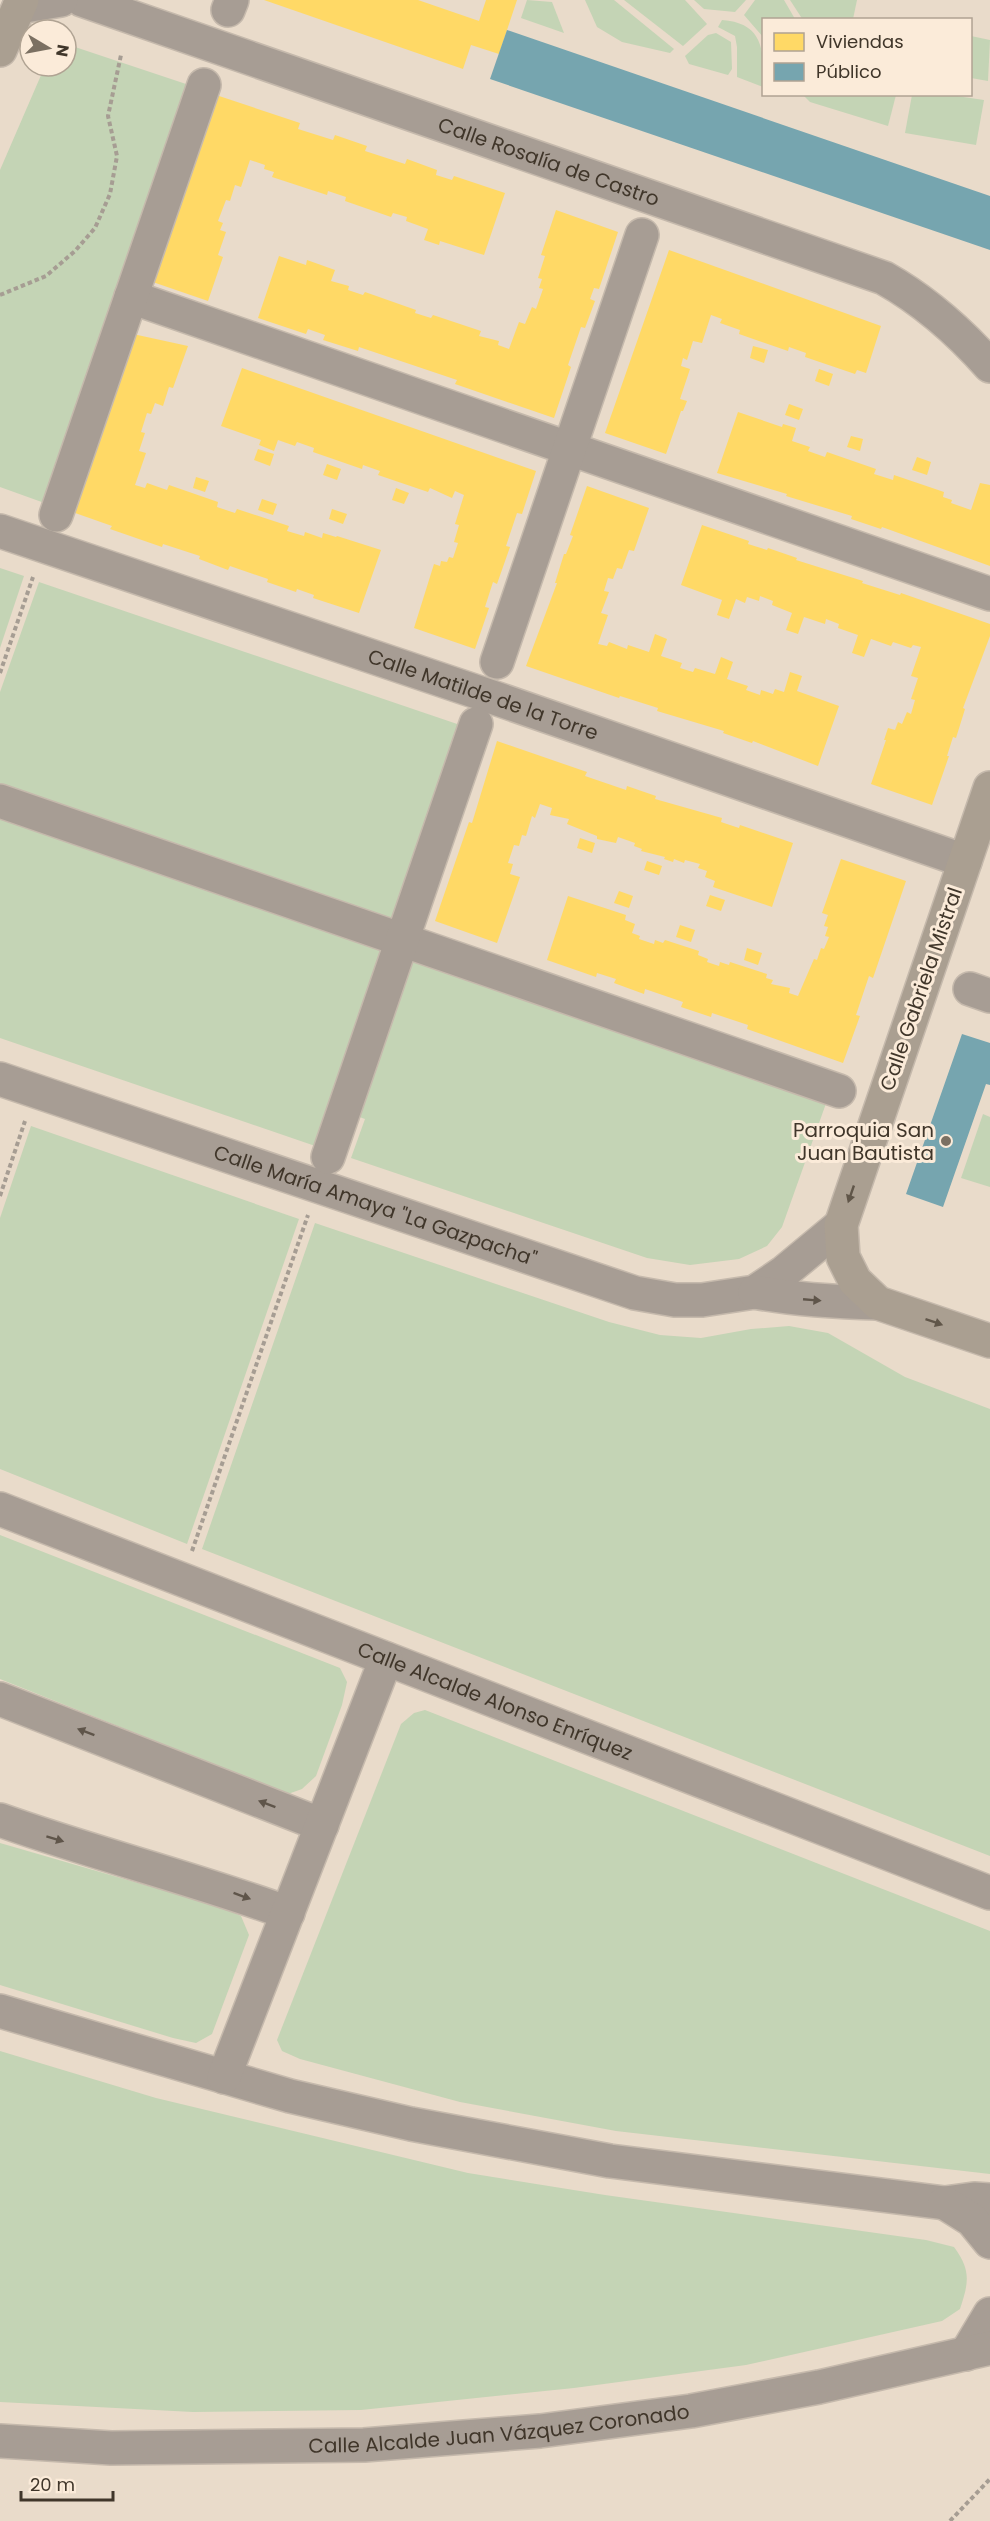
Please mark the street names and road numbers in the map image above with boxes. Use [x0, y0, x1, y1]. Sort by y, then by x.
street label: Calle Rosalía de Castro [434, 110, 663, 213]
street label: Calle Matilde de la Torre [364, 642, 602, 747]
street label: Calle Gabriela Mistral [873, 884, 969, 1094]
street label: Calle María Amaya "La Gazpacha" [210, 1138, 541, 1273]
street label: Calle Alcalde Alonso Enríquez [353, 1635, 637, 1767]
street label: Calle Alcalde Juan Vázquez Coronado [308, 2397, 691, 2460]

